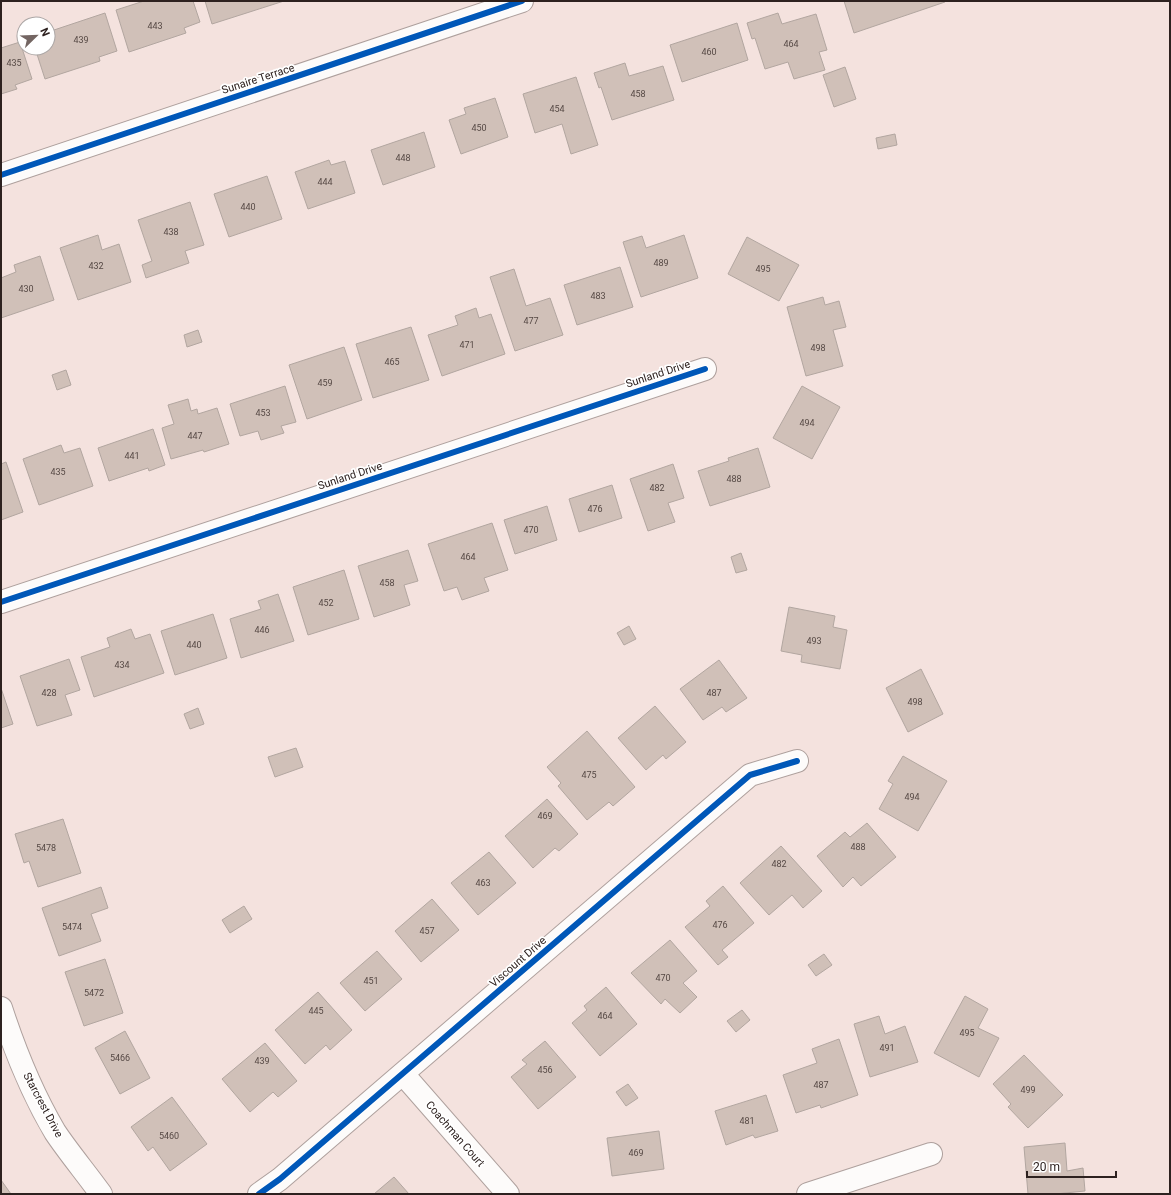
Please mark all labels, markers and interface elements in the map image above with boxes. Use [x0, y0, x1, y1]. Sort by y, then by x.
north arrow [16, 16, 56, 56]
house number: 443 [147, 21, 163, 31]
text: N [37, 26, 52, 39]
house number: 439 [73, 35, 89, 45]
house number: 464 [783, 39, 799, 49]
house number: 460 [701, 47, 717, 57]
house number: 435 [6, 58, 22, 68]
street label: Sunaire Terrace [220, 61, 296, 97]
house number: 458 [630, 89, 646, 99]
house number: 454 [549, 104, 565, 114]
house number: 450 [471, 123, 487, 133]
house number: 448 [395, 153, 411, 163]
house number: 444 [317, 177, 333, 187]
house number: 440 [240, 202, 256, 212]
house number: 438 [163, 227, 179, 237]
house number: 489 [653, 258, 669, 268]
house number: 432 [88, 261, 104, 271]
house number: 495 [755, 264, 771, 274]
house number: 430 [18, 284, 34, 294]
house number: 483 [590, 291, 606, 301]
house number: 477 [523, 316, 539, 326]
house number: 471 [459, 340, 475, 350]
house number: 498 [810, 343, 826, 353]
house number: 465 [384, 357, 400, 367]
street label: Sunland Drive [624, 357, 692, 391]
house number: 459 [317, 378, 333, 388]
house number: 453 [255, 408, 271, 418]
house number: 494 [799, 418, 815, 428]
house number: 447 [187, 431, 203, 441]
house number: 441 [124, 451, 140, 461]
street label: Sunland Drive [316, 459, 384, 493]
house number: 435 [50, 467, 66, 477]
house number: 488 [726, 474, 742, 484]
house number: 482 [649, 483, 665, 493]
house number: 476 [587, 504, 603, 514]
house number: 470 [523, 525, 539, 535]
house number: 464 [460, 552, 476, 562]
house number: 458 [379, 578, 395, 588]
house number: 452 [318, 598, 334, 608]
house number: 446 [254, 625, 270, 635]
house number: 493 [806, 636, 822, 646]
house number: 440 [186, 640, 202, 650]
house number: 434 [114, 660, 130, 670]
house number: 428 [41, 688, 57, 698]
house number: 487 [706, 688, 722, 698]
house number: 498 [907, 697, 923, 707]
house number: 475 [581, 770, 597, 780]
house number: 494 [904, 792, 920, 802]
house number: 469 [537, 811, 553, 821]
house number: 488 [850, 842, 866, 852]
house number: 5478 [36, 843, 56, 853]
house number: 482 [771, 859, 787, 869]
house number: 463 [475, 878, 491, 888]
house number: 476 [712, 920, 728, 930]
house number: 5474 [62, 922, 82, 932]
house number: 457 [419, 926, 435, 936]
street label: Viscount Drive [487, 934, 549, 990]
house number: 470 [655, 973, 671, 983]
house number: 451 [363, 976, 379, 986]
house number: 5472 [84, 988, 104, 998]
house number: 445 [308, 1006, 324, 1016]
house number: 464 [597, 1011, 613, 1021]
house number: 495 [959, 1028, 975, 1038]
house number: 491 [879, 1043, 895, 1053]
house number: 5466 [110, 1053, 130, 1063]
house number: 439 [254, 1056, 270, 1066]
house number: 456 [537, 1065, 553, 1075]
street label: Starcrest Drive [20, 1070, 66, 1140]
house number: 487 [813, 1080, 829, 1090]
house number: 499 [1020, 1085, 1036, 1095]
street label: Coachman Court [423, 1099, 487, 1170]
house number: 481 [739, 1116, 755, 1126]
house number: 5460 [159, 1131, 179, 1141]
house number: 469 [628, 1148, 644, 1158]
scale bar [1027, 1153, 1116, 1179]
text: 20 m [1033, 1160, 1060, 1174]

